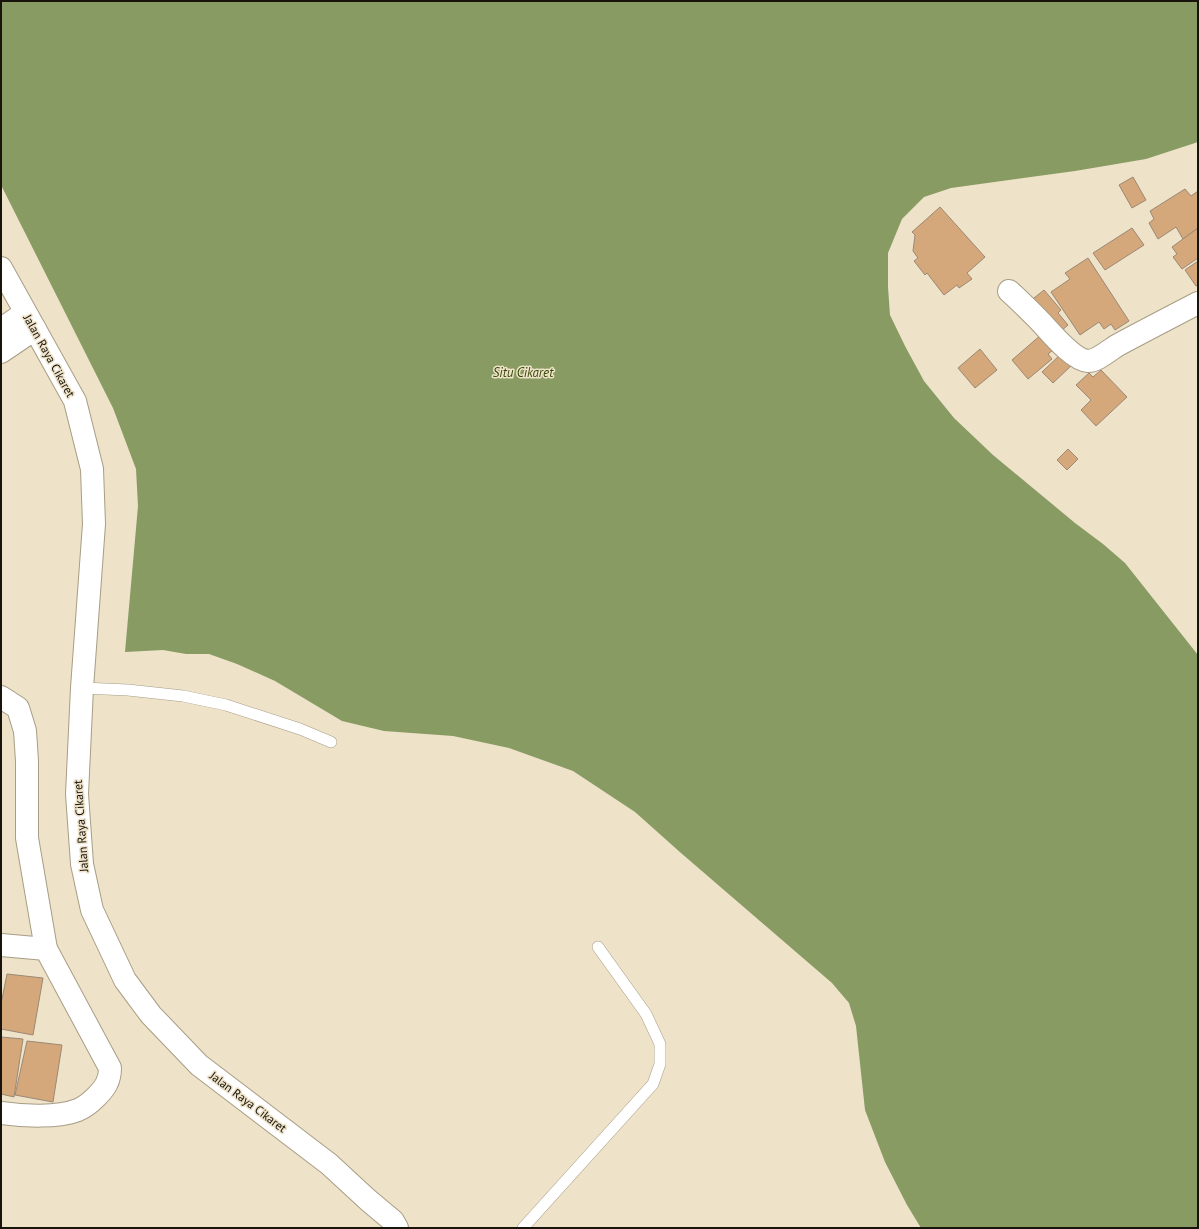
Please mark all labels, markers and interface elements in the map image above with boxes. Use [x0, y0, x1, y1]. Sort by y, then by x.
street label: Jalan Raya Cikaret [20, 311, 78, 400]
water label: Situ Cikaret [493, 364, 554, 381]
street label: Jalan Raya Cikaret [70, 779, 91, 874]
street label: Jalan Raya Cikaret [206, 1067, 290, 1135]

